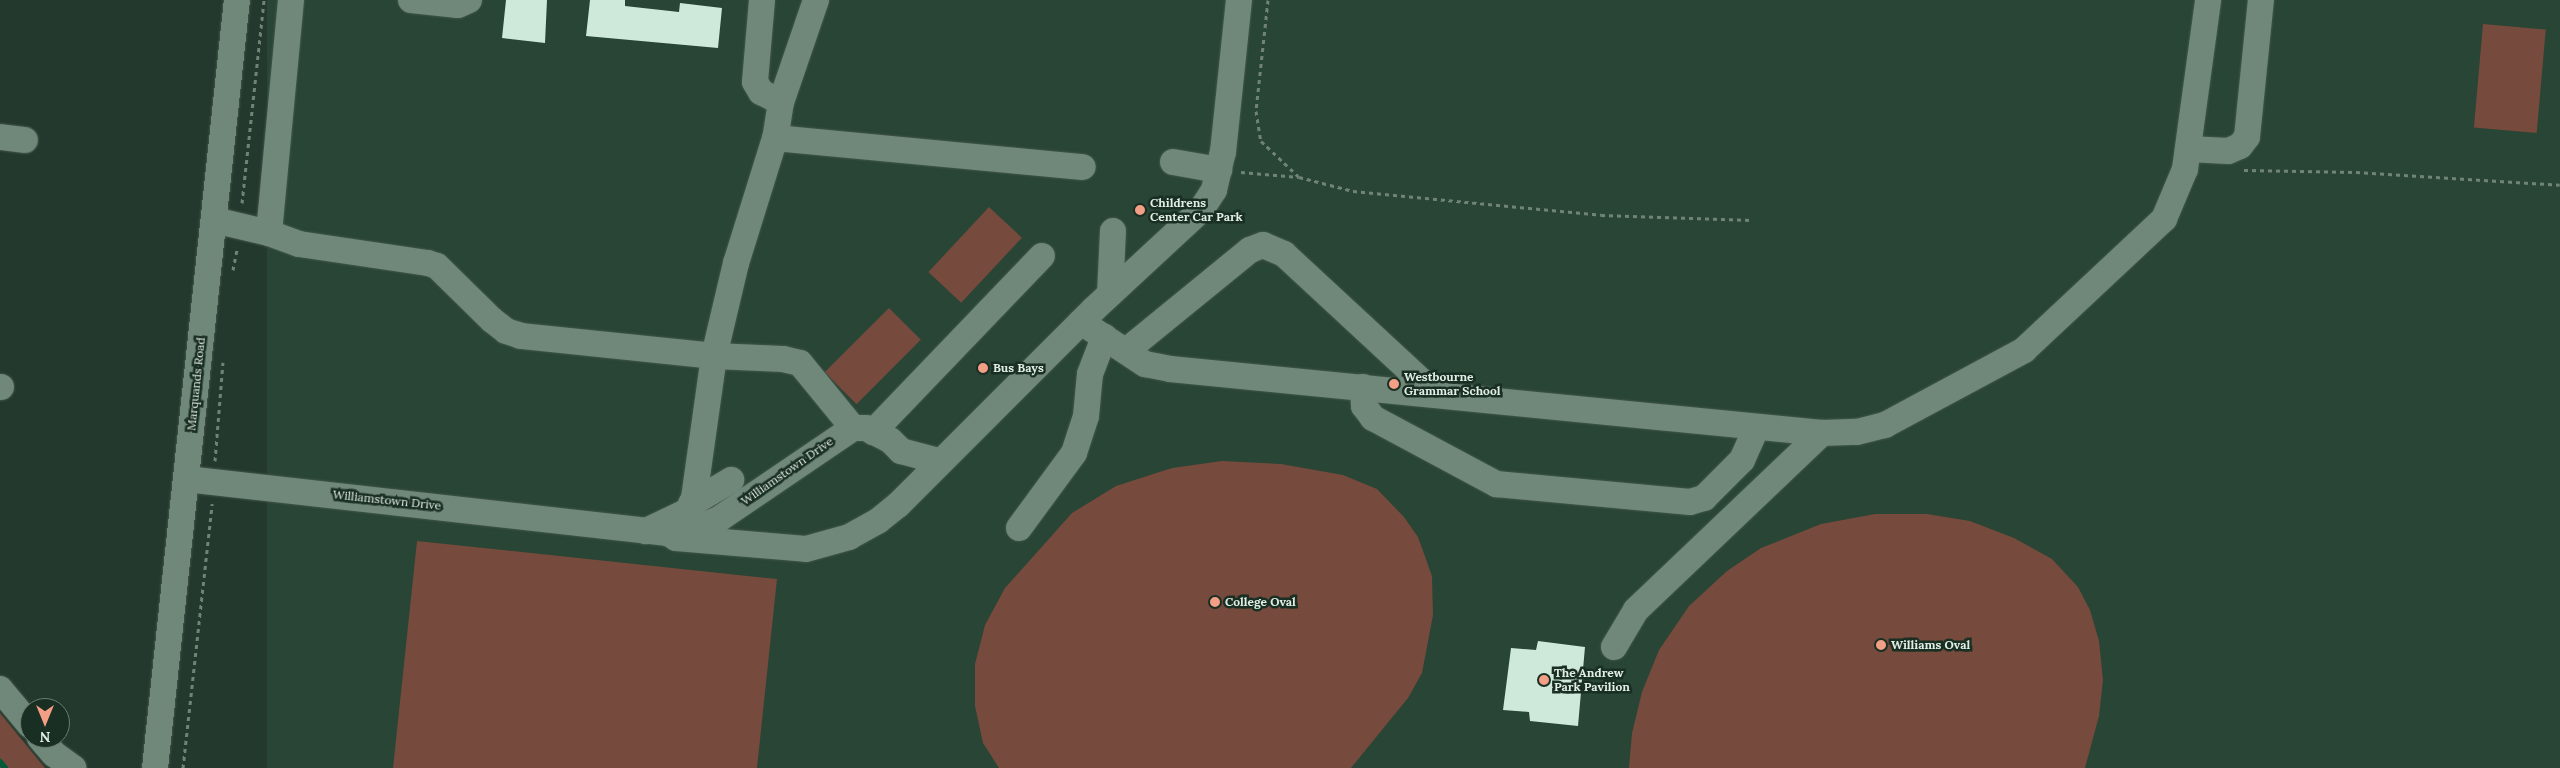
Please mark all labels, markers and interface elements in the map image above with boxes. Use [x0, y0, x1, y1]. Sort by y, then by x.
place label: Childrens Center Car Park [1150, 196, 1243, 224]
marker: Childrens Center Car Park [1134, 204, 1146, 216]
street label: Marquands Road [184, 337, 208, 431]
place label: Bus Bays [993, 361, 1044, 375]
marker: Bus Bays [977, 362, 989, 374]
place label: Westbourne Grammar School [1404, 370, 1500, 398]
marker: Westbourne Grammar School [1388, 378, 1400, 390]
street label: Williamstown Drive [738, 434, 836, 508]
street label: Williamstown Drive [332, 487, 442, 513]
place label: College Oval [1225, 595, 1296, 609]
marker: College Oval [1209, 596, 1221, 608]
place label: Williams Oval [1891, 638, 1970, 652]
marker: Williams Oval [1875, 639, 1887, 651]
place label: The Andrew Park Pavilion [1554, 666, 1630, 694]
marker: The Andrew Park Pavilion [1538, 674, 1550, 686]
north arrow [20, 698, 70, 748]
text: N [40, 728, 50, 746]

